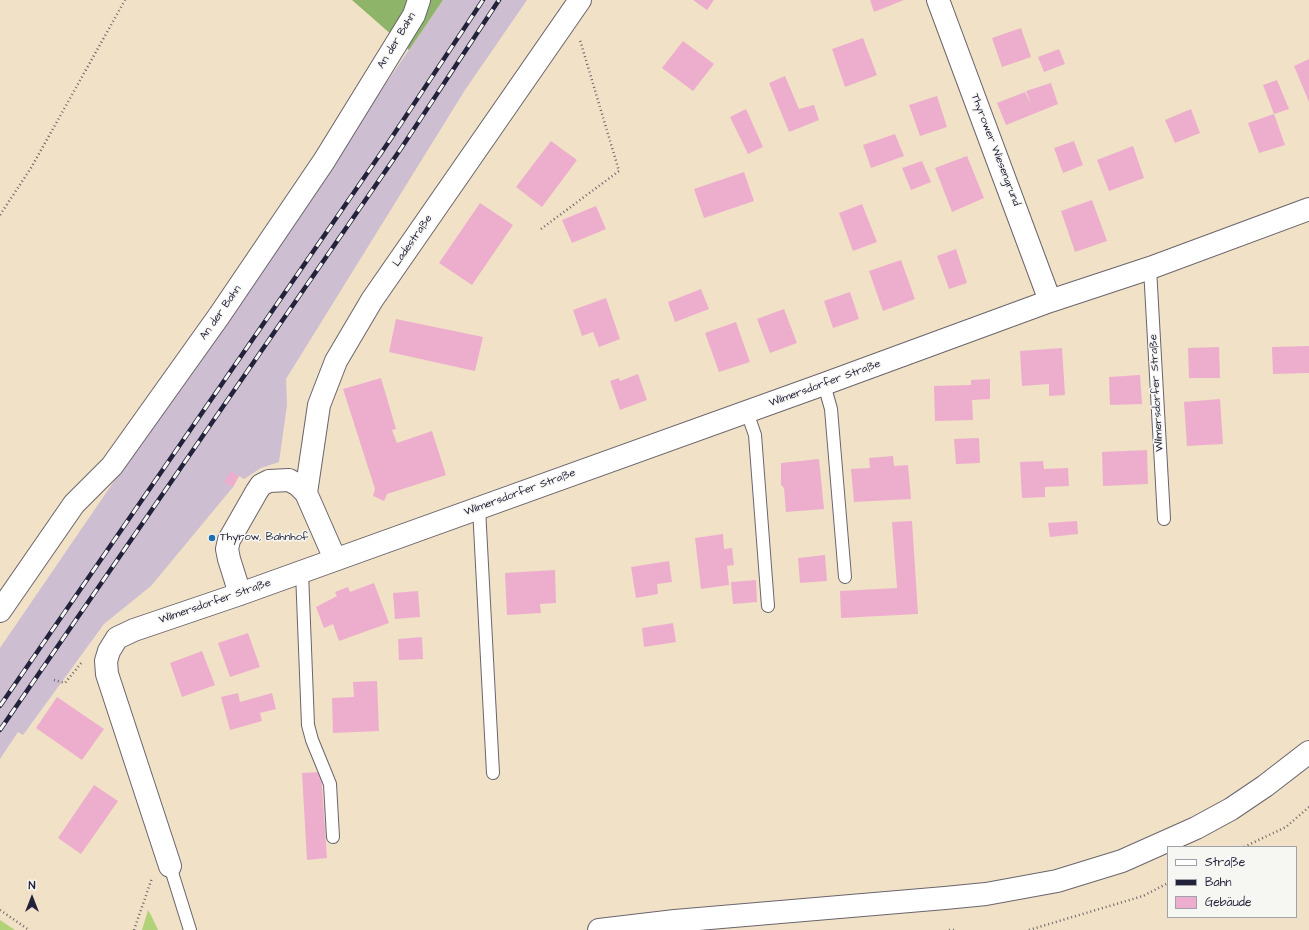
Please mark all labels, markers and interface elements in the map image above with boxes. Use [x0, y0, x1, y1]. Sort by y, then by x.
street label: An der Bahn [375, 10, 419, 72]
street label: Thyrower Wiesengrund [967, 92, 1023, 208]
street label: Ladestraße [390, 213, 436, 269]
street label: An der Bahn [197, 283, 245, 343]
street label: Wilmersdorfer Straße [1147, 334, 1167, 452]
street label: Wilmersdorfer Straße [767, 358, 883, 410]
street label: Wilmersdorfer Straße [462, 467, 578, 519]
place label: Thyrow, Bahnhof [220, 531, 308, 545]
marker: Thyrow, Bahnhof [207, 533, 217, 543]
street label: Wilmersdorfer Straße [157, 577, 273, 627]
legend [1167, 846, 1297, 918]
text: Straße [1205, 854, 1245, 871]
text: Bahn [1205, 874, 1232, 891]
north arrow [12, 878, 52, 918]
text: N [29, 878, 35, 893]
text: Gebäude [1205, 894, 1251, 911]

